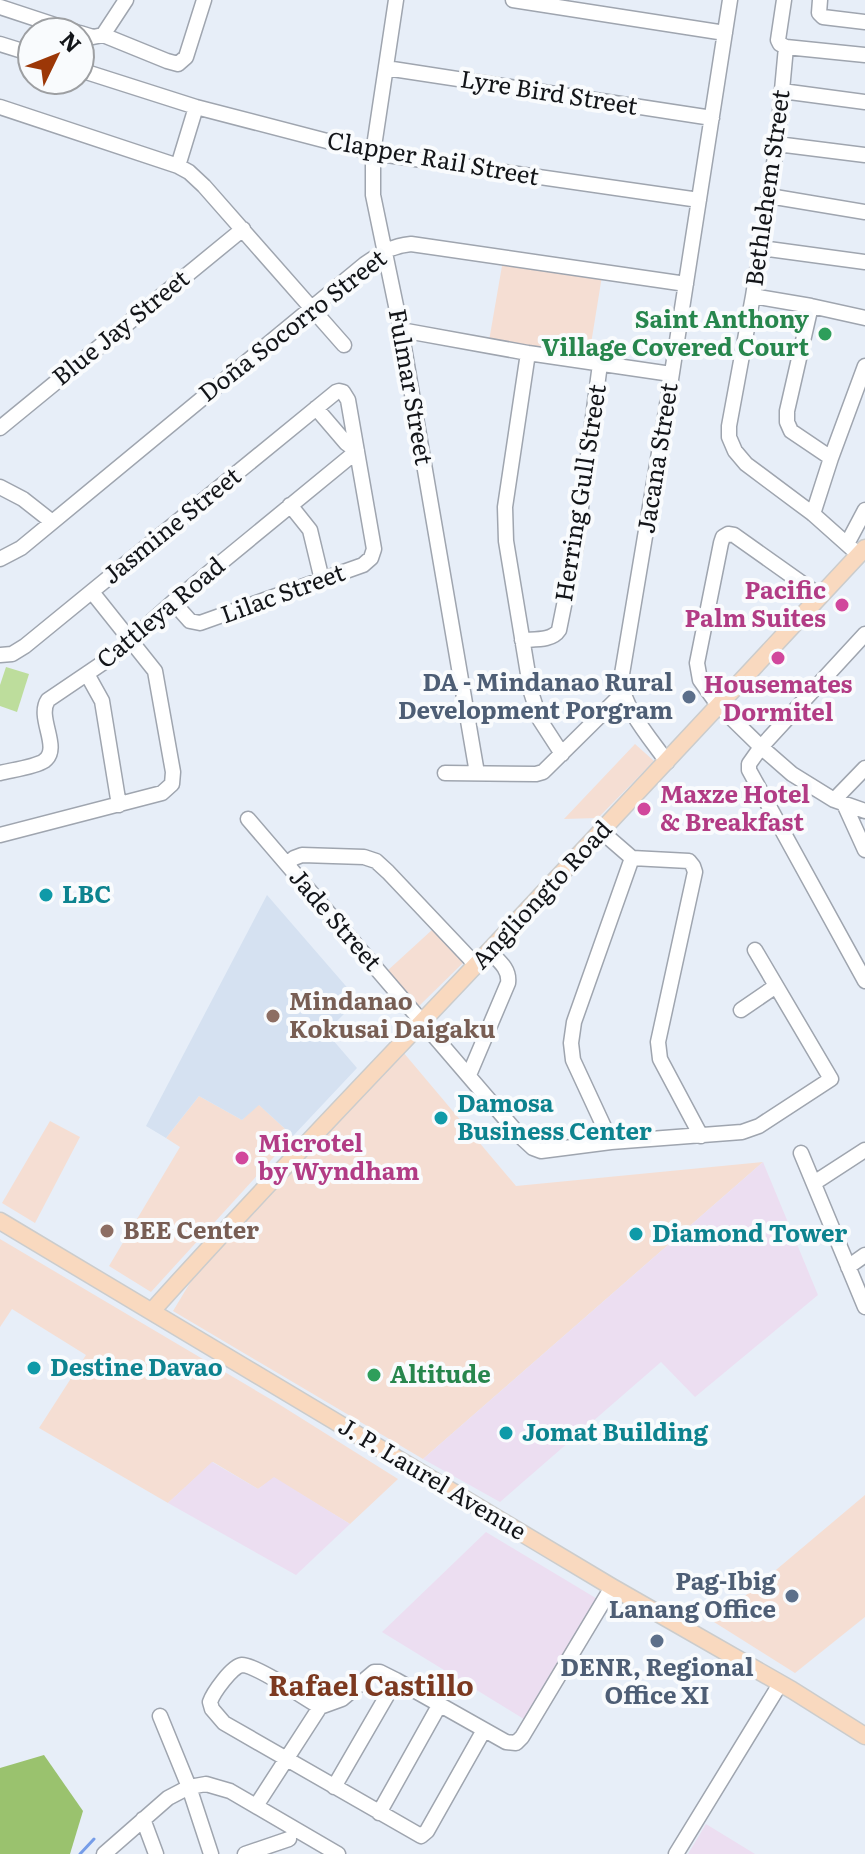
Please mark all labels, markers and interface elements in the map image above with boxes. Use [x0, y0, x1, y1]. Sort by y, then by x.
north arrow [16, 16, 96, 96]
text: N [53, 23, 90, 59]
street label: Lyre Bird Street [458, 59, 641, 122]
street label: Bethlehem Street [734, 87, 797, 288]
street label: Clapper Rail Street [325, 121, 542, 192]
street label: Doña Socorro Street [190, 239, 393, 409]
street label: Blue Jay Street [43, 260, 196, 392]
place label: Saint Anthony Village Covered Court [541, 300, 809, 363]
street label: Fulmar Street [381, 306, 443, 468]
marker: Saint Anthony Village Covered Court [816, 325, 834, 343]
street label: Jacana Street [626, 379, 685, 535]
street label: Herring Gull Street [544, 381, 613, 604]
street label: Jasmine Street [94, 457, 247, 591]
street label: Cattleya Road [88, 547, 231, 675]
street label: Lilac Street [215, 553, 349, 630]
place label: Pacific Palm Suites [685, 571, 826, 634]
marker: Pacific Palm Suites [833, 596, 851, 614]
marker: Housemates Dormitel [769, 649, 787, 667]
place label: DA - Mindanao Rural Development Porgram [398, 663, 673, 726]
place label: Housemates Dormitel [703, 665, 853, 728]
marker: DA - Mindanao Rural Development Porgram [680, 688, 698, 706]
place label: Maxze Hotel & Breakfast [660, 775, 810, 838]
marker: Maxze Hotel & Breakfast [635, 800, 653, 818]
street label: Angliongto Road [462, 811, 619, 975]
street label: Jade Street [282, 859, 391, 977]
place label: LBC [62, 875, 111, 910]
marker: LBC [37, 886, 55, 904]
place label: Mindanao Kokusai Daigaku [289, 982, 495, 1045]
marker: Mindanao Kokusai Daigaku [264, 1007, 282, 1025]
place label: Damosa Business Center [457, 1084, 652, 1147]
marker: Damosa Business Center [432, 1109, 450, 1127]
place label: Microtel by Wyndham [258, 1124, 419, 1187]
marker: Microtel by Wyndham [233, 1149, 251, 1167]
place label: BEE Center [123, 1211, 259, 1246]
place label: Diamond Tower [652, 1214, 847, 1249]
marker: BEE Center [98, 1222, 116, 1240]
marker: Diamond Tower [627, 1225, 645, 1243]
place label: Destine Davao [50, 1348, 223, 1383]
place label: Altitude [390, 1355, 491, 1390]
marker: Destine Davao [25, 1359, 43, 1377]
marker: Altitude [365, 1366, 383, 1384]
street label: J. P. Laurel Avenue [333, 1407, 534, 1547]
place label: Jomat Building [522, 1413, 708, 1448]
marker: Jomat Building [497, 1424, 515, 1442]
place label: Pag-Ibig Lanang Office [609, 1562, 776, 1625]
marker: Pag-Ibig Lanang Office [783, 1587, 801, 1605]
marker: DENR, Regional Office XI [648, 1632, 666, 1650]
place label: DENR, Regional Office XI [560, 1648, 754, 1711]
district label: Rafael Castillo [268, 1663, 474, 1705]

